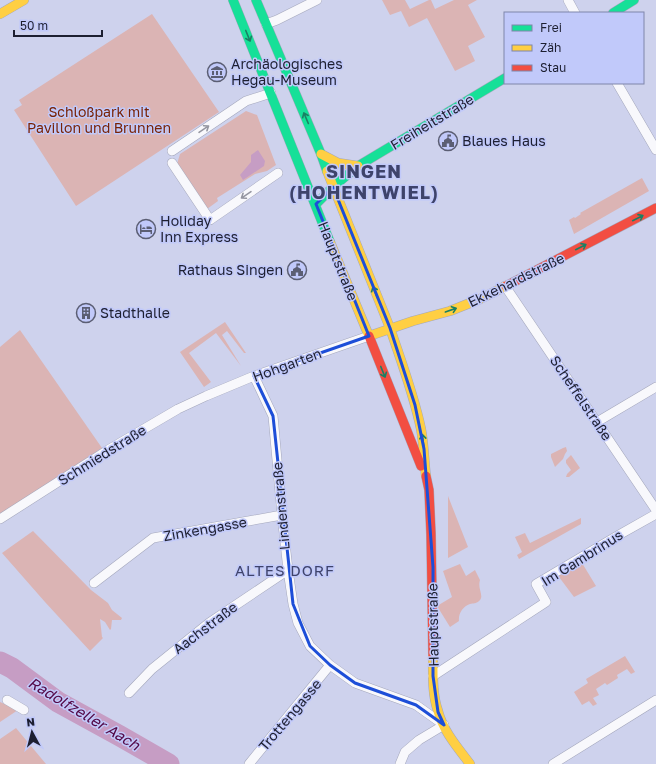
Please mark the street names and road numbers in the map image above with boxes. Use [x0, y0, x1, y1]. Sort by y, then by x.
street label: Freiheitstraße [387, 90, 476, 153]
street label: Hauptstraße [315, 219, 362, 303]
street label: Ekkehardstraße [465, 249, 567, 310]
street label: Hohgarten [250, 344, 324, 385]
street label: Scheffelstraße [547, 352, 616, 443]
street label: Schmiedstraße [55, 421, 149, 488]
street label: Lindenstraße [268, 461, 293, 551]
street label: Zinkengasse [162, 513, 248, 544]
street label: Im Gambrinus [538, 526, 626, 589]
street label: Hauptstraße [423, 583, 442, 667]
street label: Aachstraße [169, 598, 240, 657]
street label: Trottengasse [255, 675, 325, 754]

